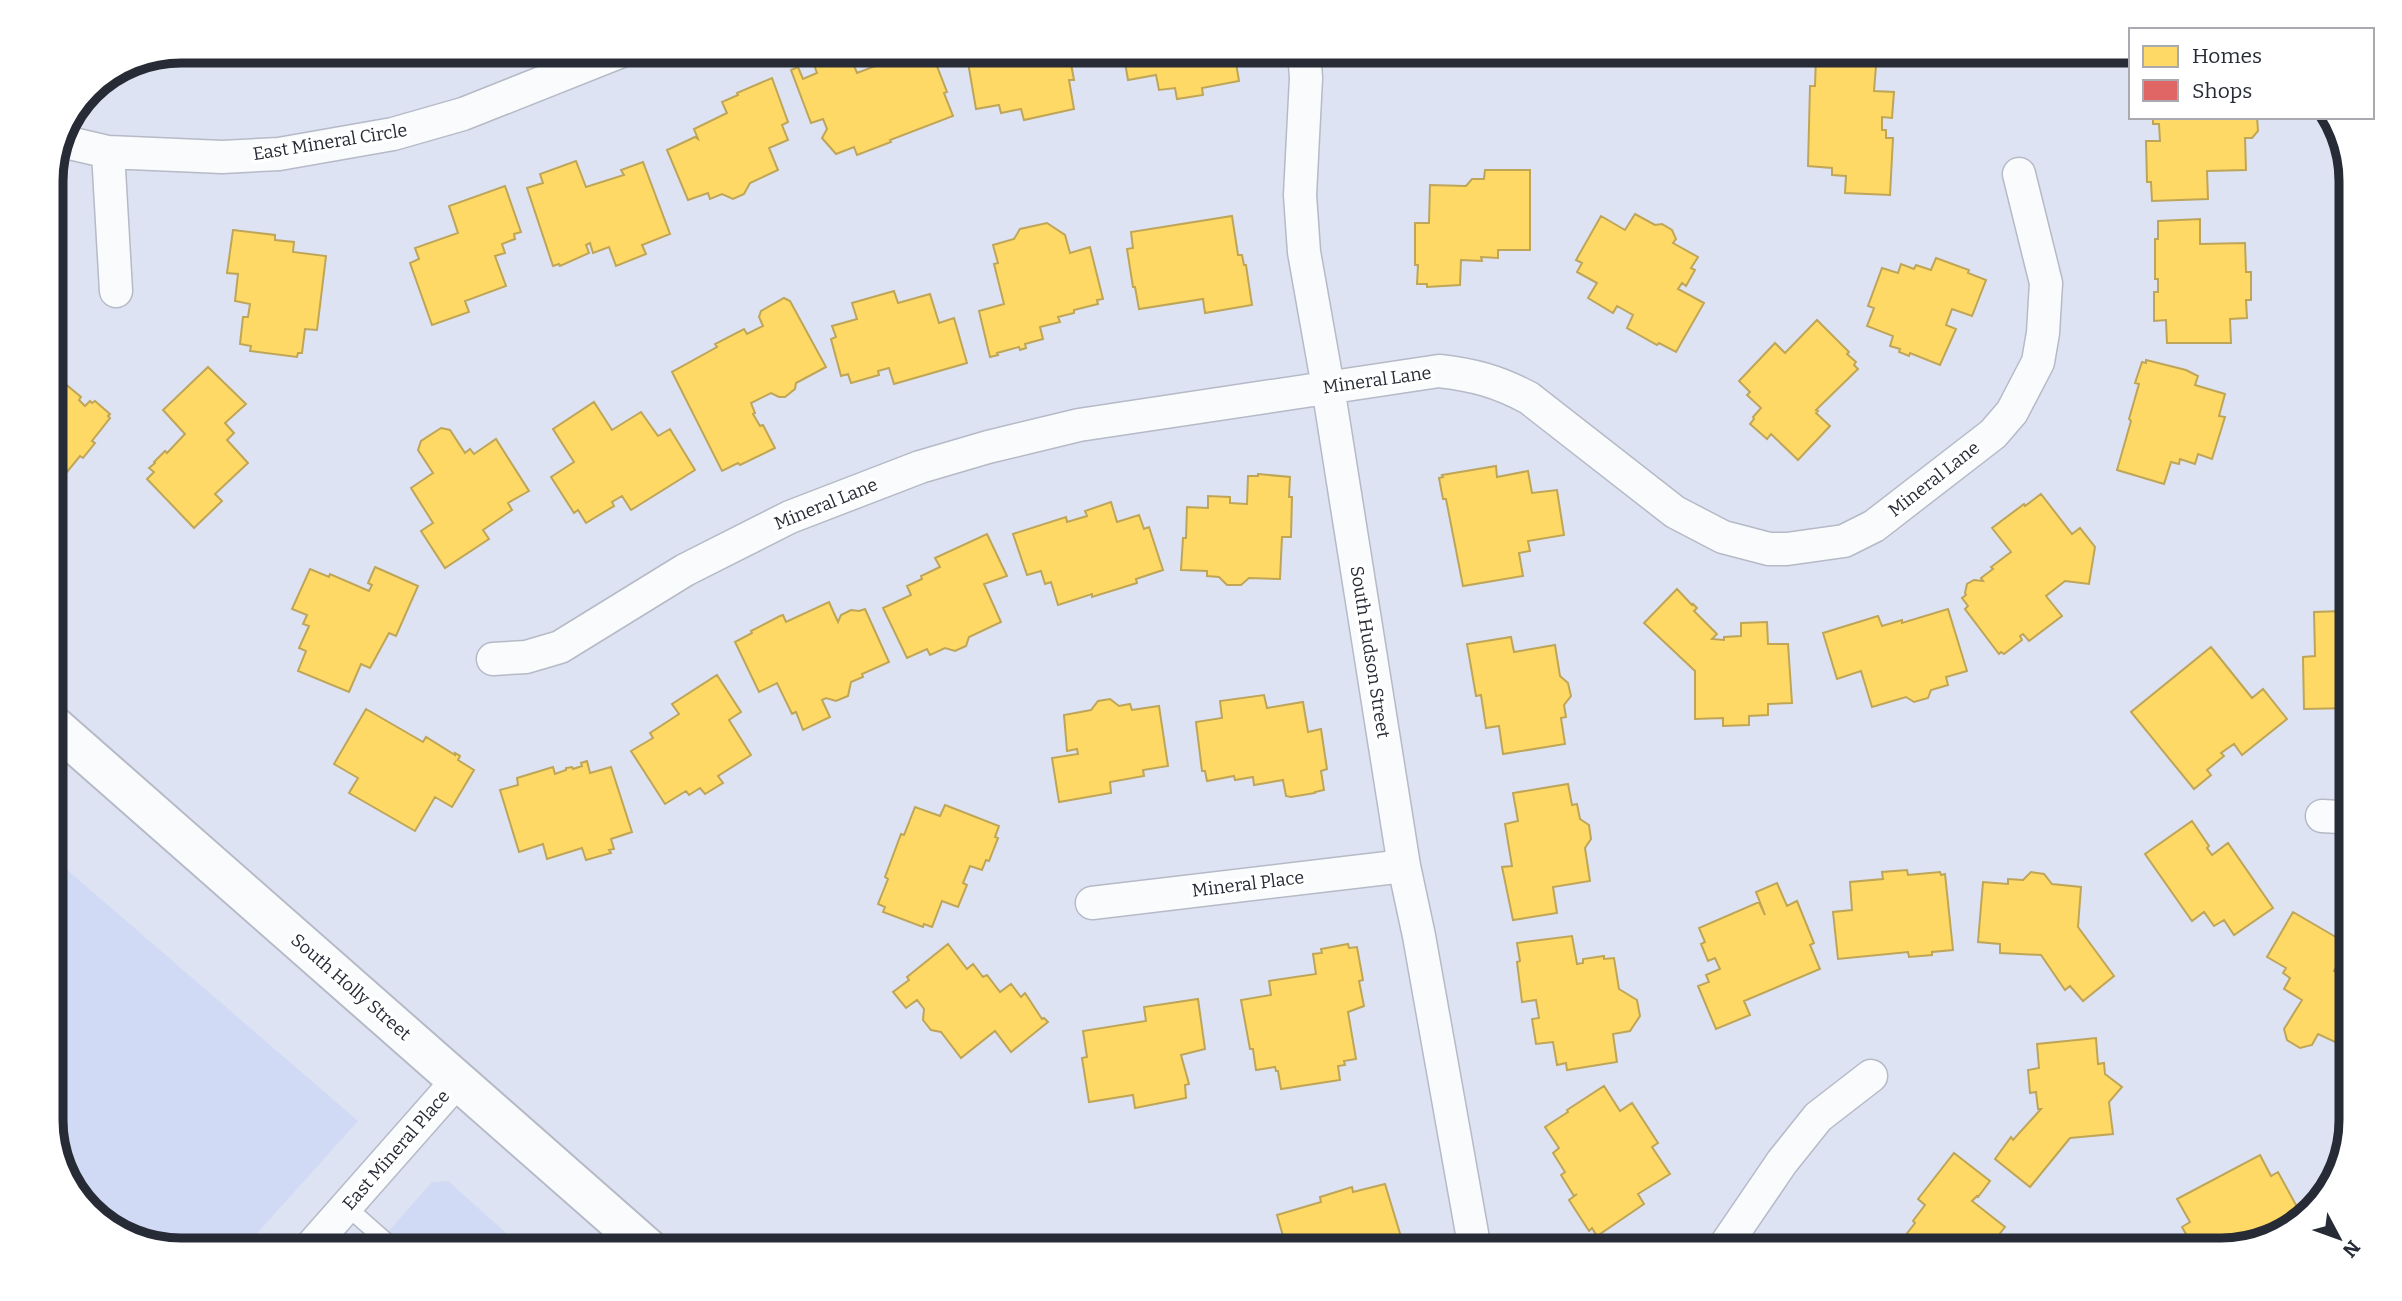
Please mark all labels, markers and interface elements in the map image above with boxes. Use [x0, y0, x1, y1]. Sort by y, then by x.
legend [2129, 28, 2374, 119]
text: Homes [2192, 43, 2262, 69]
text: Shops [2192, 78, 2252, 104]
street label: East Mineral Circle [251, 119, 409, 165]
street label: Mineral Lane [1321, 361, 1433, 399]
street label: Mineral Lane [1884, 437, 1984, 521]
street label: Mineral Lane [771, 473, 881, 535]
street label: South Hudson Street [1346, 564, 1395, 740]
street label: Mineral Place [1191, 866, 1305, 902]
street label: South Holly Street [287, 929, 416, 1045]
street label: East Mineral Place [338, 1085, 454, 1215]
north arrow [2304, 1203, 2374, 1273]
text: N [2338, 1236, 2365, 1262]

